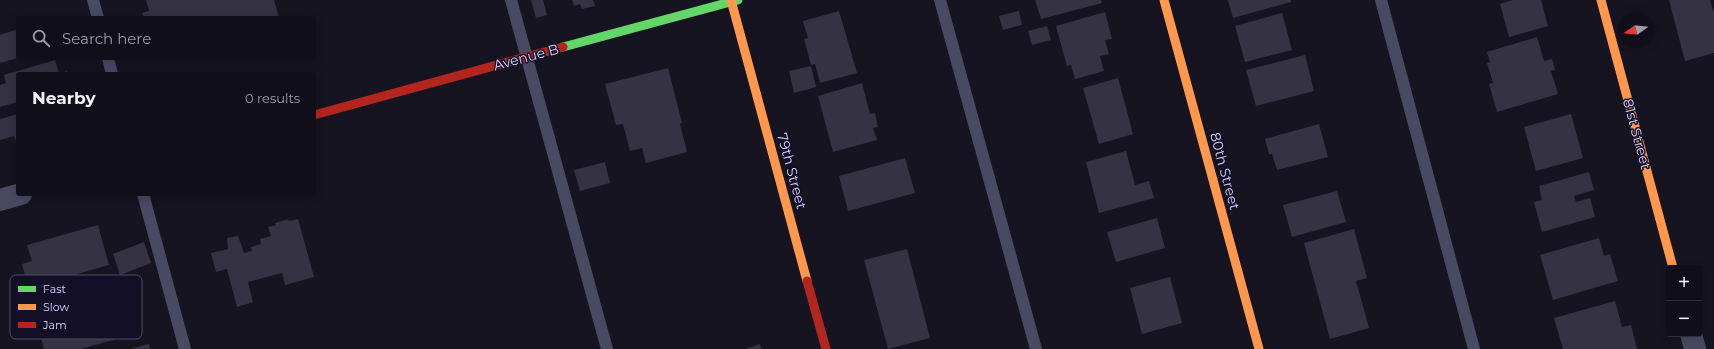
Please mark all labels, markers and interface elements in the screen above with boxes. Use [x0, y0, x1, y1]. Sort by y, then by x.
north arrow [1618, 12, 1654, 48]
search box [16, 16, 316, 60]
icon: search [30, 27, 52, 49]
text: Search here [62, 29, 151, 48]
street label: Avenue B [491, 40, 561, 74]
text: Nearby [32, 88, 96, 108]
text: 0 results [245, 90, 300, 106]
street label: 81st Street [1619, 97, 1655, 172]
street label: 80th Street [1206, 130, 1244, 212]
street label: 79th Street [773, 131, 811, 211]
map controls [1666, 265, 1702, 337]
button: + [1666, 265, 1702, 301]
legend [10, 275, 142, 339]
text: Fast [43, 282, 67, 296]
text: Slow [43, 300, 69, 314]
button: − [1666, 301, 1702, 337]
text: Jam [42, 318, 67, 332]

